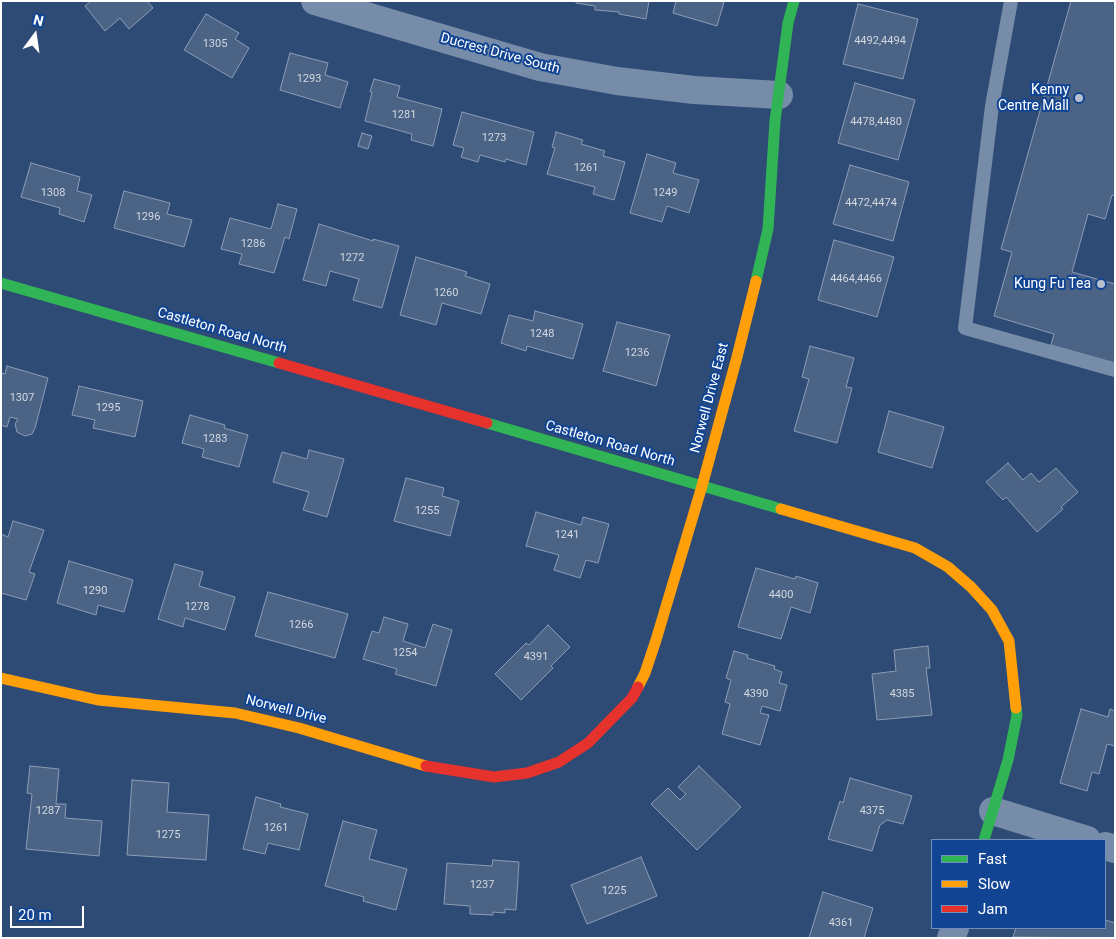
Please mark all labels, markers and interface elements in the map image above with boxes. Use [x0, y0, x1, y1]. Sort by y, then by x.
north arrow [10, 10, 60, 60]
text: N [32, 11, 45, 29]
street label: Ducrest Drive South [439, 30, 561, 78]
house number: 4492,4494 [854, 34, 906, 48]
house number: 1305 [203, 37, 227, 51]
house number: 1293 [297, 72, 321, 86]
place label: Kenny Centre Mall [998, 82, 1069, 114]
marker: Kenny Centre Mall [1073, 92, 1085, 104]
house number: 1281 [392, 108, 416, 122]
house number: 4478,4480 [850, 115, 902, 129]
house number: 1273 [482, 131, 506, 145]
house number: 1261 [574, 161, 598, 175]
house number: 1308 [41, 186, 65, 200]
house number: 1249 [653, 186, 677, 200]
house number: 4472,4474 [845, 196, 897, 210]
house number: 1296 [136, 210, 160, 224]
house number: 1286 [241, 237, 265, 251]
house number: 1272 [340, 251, 364, 265]
house number: 4464,4466 [830, 272, 882, 286]
place label: Kung Fu Tea [1014, 276, 1091, 292]
marker: Kung Fu Tea [1095, 278, 1107, 290]
house number: 1260 [434, 286, 458, 300]
street label: Castleton Road North [155, 304, 289, 358]
house number: 1248 [530, 327, 554, 341]
street label: Norwell Drive East [687, 341, 733, 455]
house number: 1236 [625, 346, 649, 360]
house number: 1307 [10, 391, 34, 405]
house number: 1295 [96, 401, 120, 415]
street label: Castleton Road North [543, 417, 677, 471]
house number: 1283 [203, 432, 227, 446]
house number: 1255 [415, 504, 439, 518]
house number: 1241 [555, 528, 579, 542]
house number: 1290 [83, 584, 107, 598]
house number: 4400 [769, 588, 793, 602]
house number: 1278 [185, 600, 209, 614]
house number: 1266 [289, 618, 313, 632]
house number: 1254 [393, 646, 417, 660]
house number: 4391 [524, 650, 548, 664]
house number: 4390 [744, 687, 768, 701]
house number: 4385 [890, 687, 914, 701]
street label: Norwell Drive [244, 692, 328, 728]
house number: 1287 [36, 804, 60, 818]
house number: 4375 [860, 804, 884, 818]
house number: 1261 [264, 821, 288, 835]
house number: 1275 [156, 828, 180, 842]
legend [931, 839, 1106, 929]
text: Fast [978, 850, 1007, 868]
text: Slow [978, 875, 1010, 893]
house number: 1237 [470, 878, 494, 892]
house number: 1225 [602, 884, 626, 898]
scale bar [12, 896, 86, 928]
text: Jam [978, 900, 1008, 918]
text: 20 m [18, 906, 52, 924]
house number: 4361 [829, 916, 853, 930]

